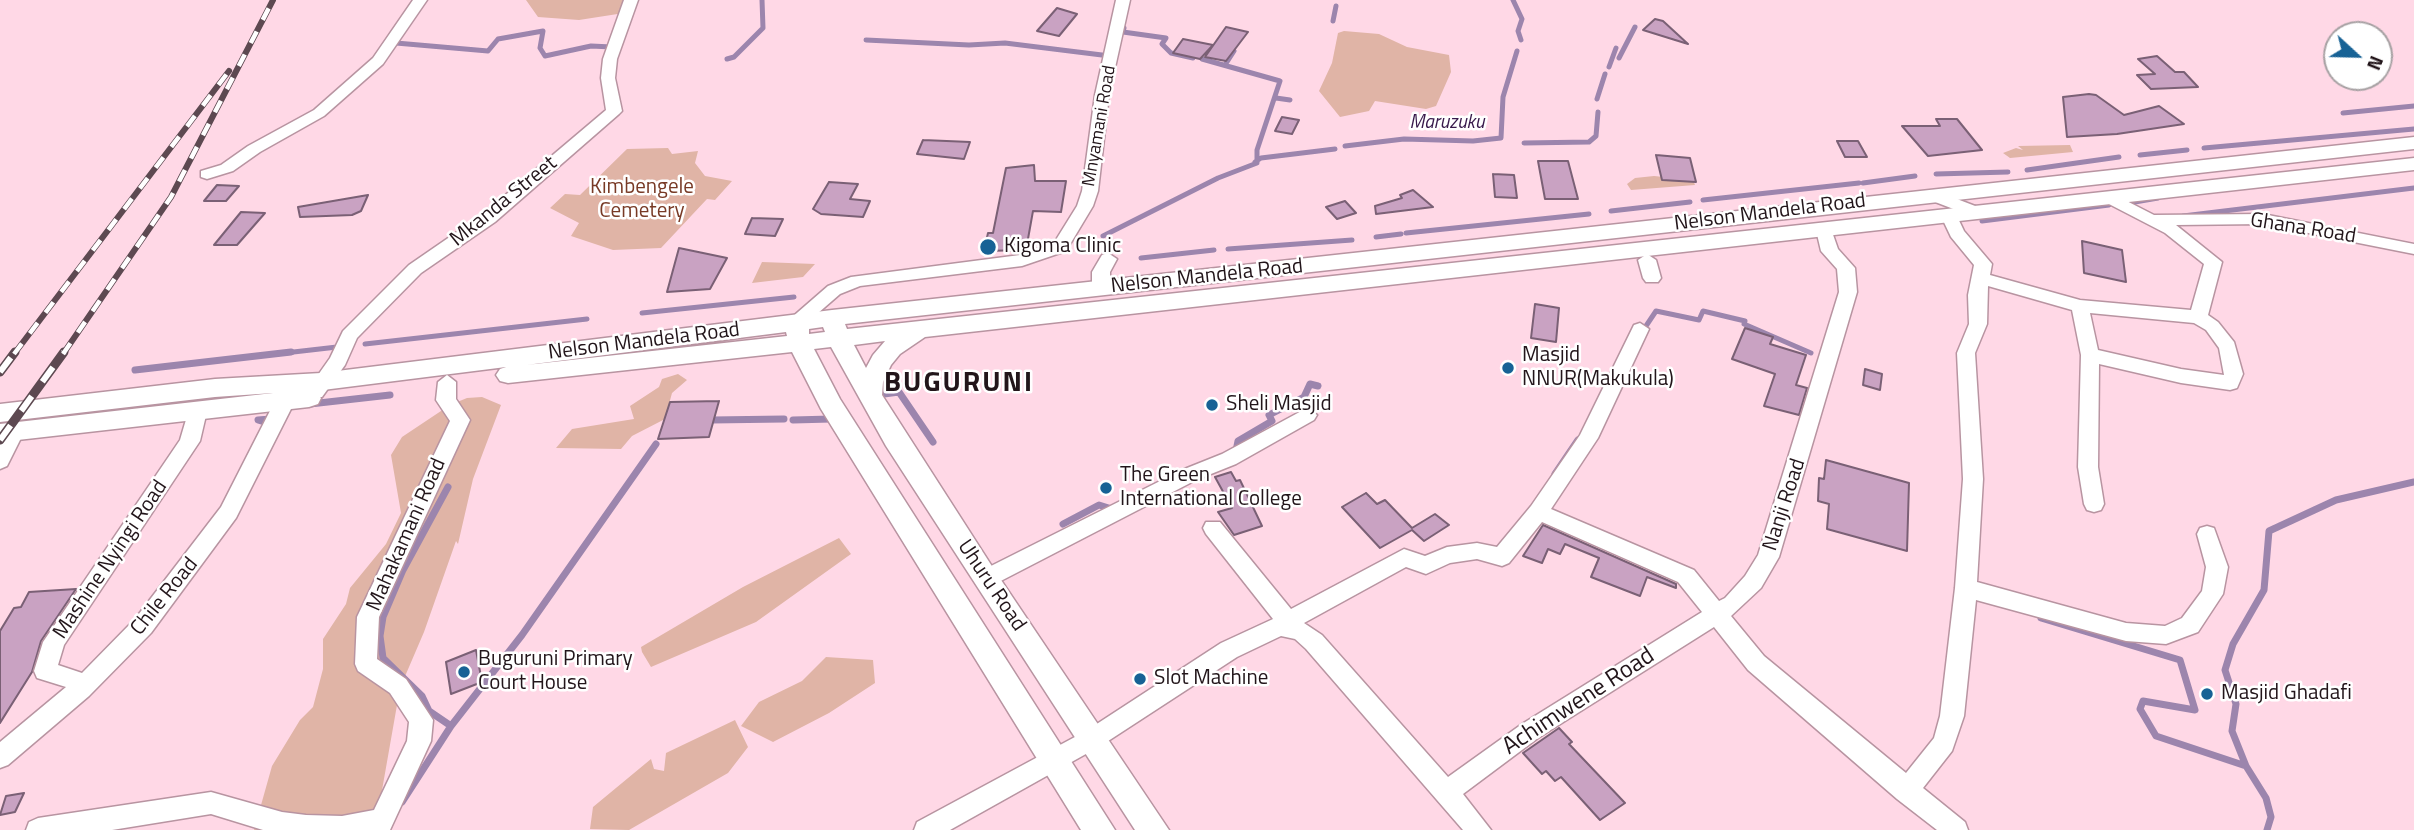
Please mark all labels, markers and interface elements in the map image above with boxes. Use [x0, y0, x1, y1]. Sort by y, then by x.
north arrow [2323, 21, 2393, 91]
text: N [2360, 52, 2392, 75]
street label: Mnyamani Road [1079, 64, 1121, 188]
water label: Maruzuku [1409, 112, 1485, 134]
street label: Mkanda Street [446, 151, 562, 253]
park label: Kimbengele Cemetery [590, 175, 694, 225]
street label: Nelson Mandela Road [1673, 189, 1867, 237]
street label: Ghana Road [2248, 208, 2358, 250]
place label: Kigoma Clinic [1004, 234, 1121, 260]
marker: Kigoma Clinic [978, 237, 998, 257]
street label: Nelson Mandela Road [1110, 254, 1304, 300]
street label: Nelson Mandela Road [547, 318, 741, 366]
place label: Masjid NNUR(Makukula) [1522, 343, 1674, 393]
marker: Masjid NNUR(Makukula) [1500, 360, 1516, 376]
district label: BUGURUNI [885, 367, 1033, 401]
place label: Sheli Masjid [1226, 392, 1332, 418]
marker: Sheli Masjid [1204, 397, 1220, 413]
street label: Mahakamani Road [362, 455, 452, 615]
street label: Nanji Road [1758, 456, 1812, 554]
place label: The Green International College [1120, 463, 1302, 513]
street label: Mashine Nyingi Road [49, 476, 173, 644]
marker: The Green International College [1098, 480, 1114, 496]
street label: Uhuru Road [951, 536, 1031, 636]
street label: Chile Road [126, 553, 204, 641]
street label: Achimwene Road [1498, 642, 1660, 762]
place label: Buguruni Primary Court House [478, 647, 633, 697]
marker: Buguruni Primary Court House [456, 664, 472, 680]
place label: Slot Machine [1154, 666, 1268, 692]
marker: Slot Machine [1132, 671, 1148, 687]
place label: Masjid Ghadafi [2221, 681, 2352, 707]
marker: Masjid Ghadafi [2199, 686, 2215, 702]

